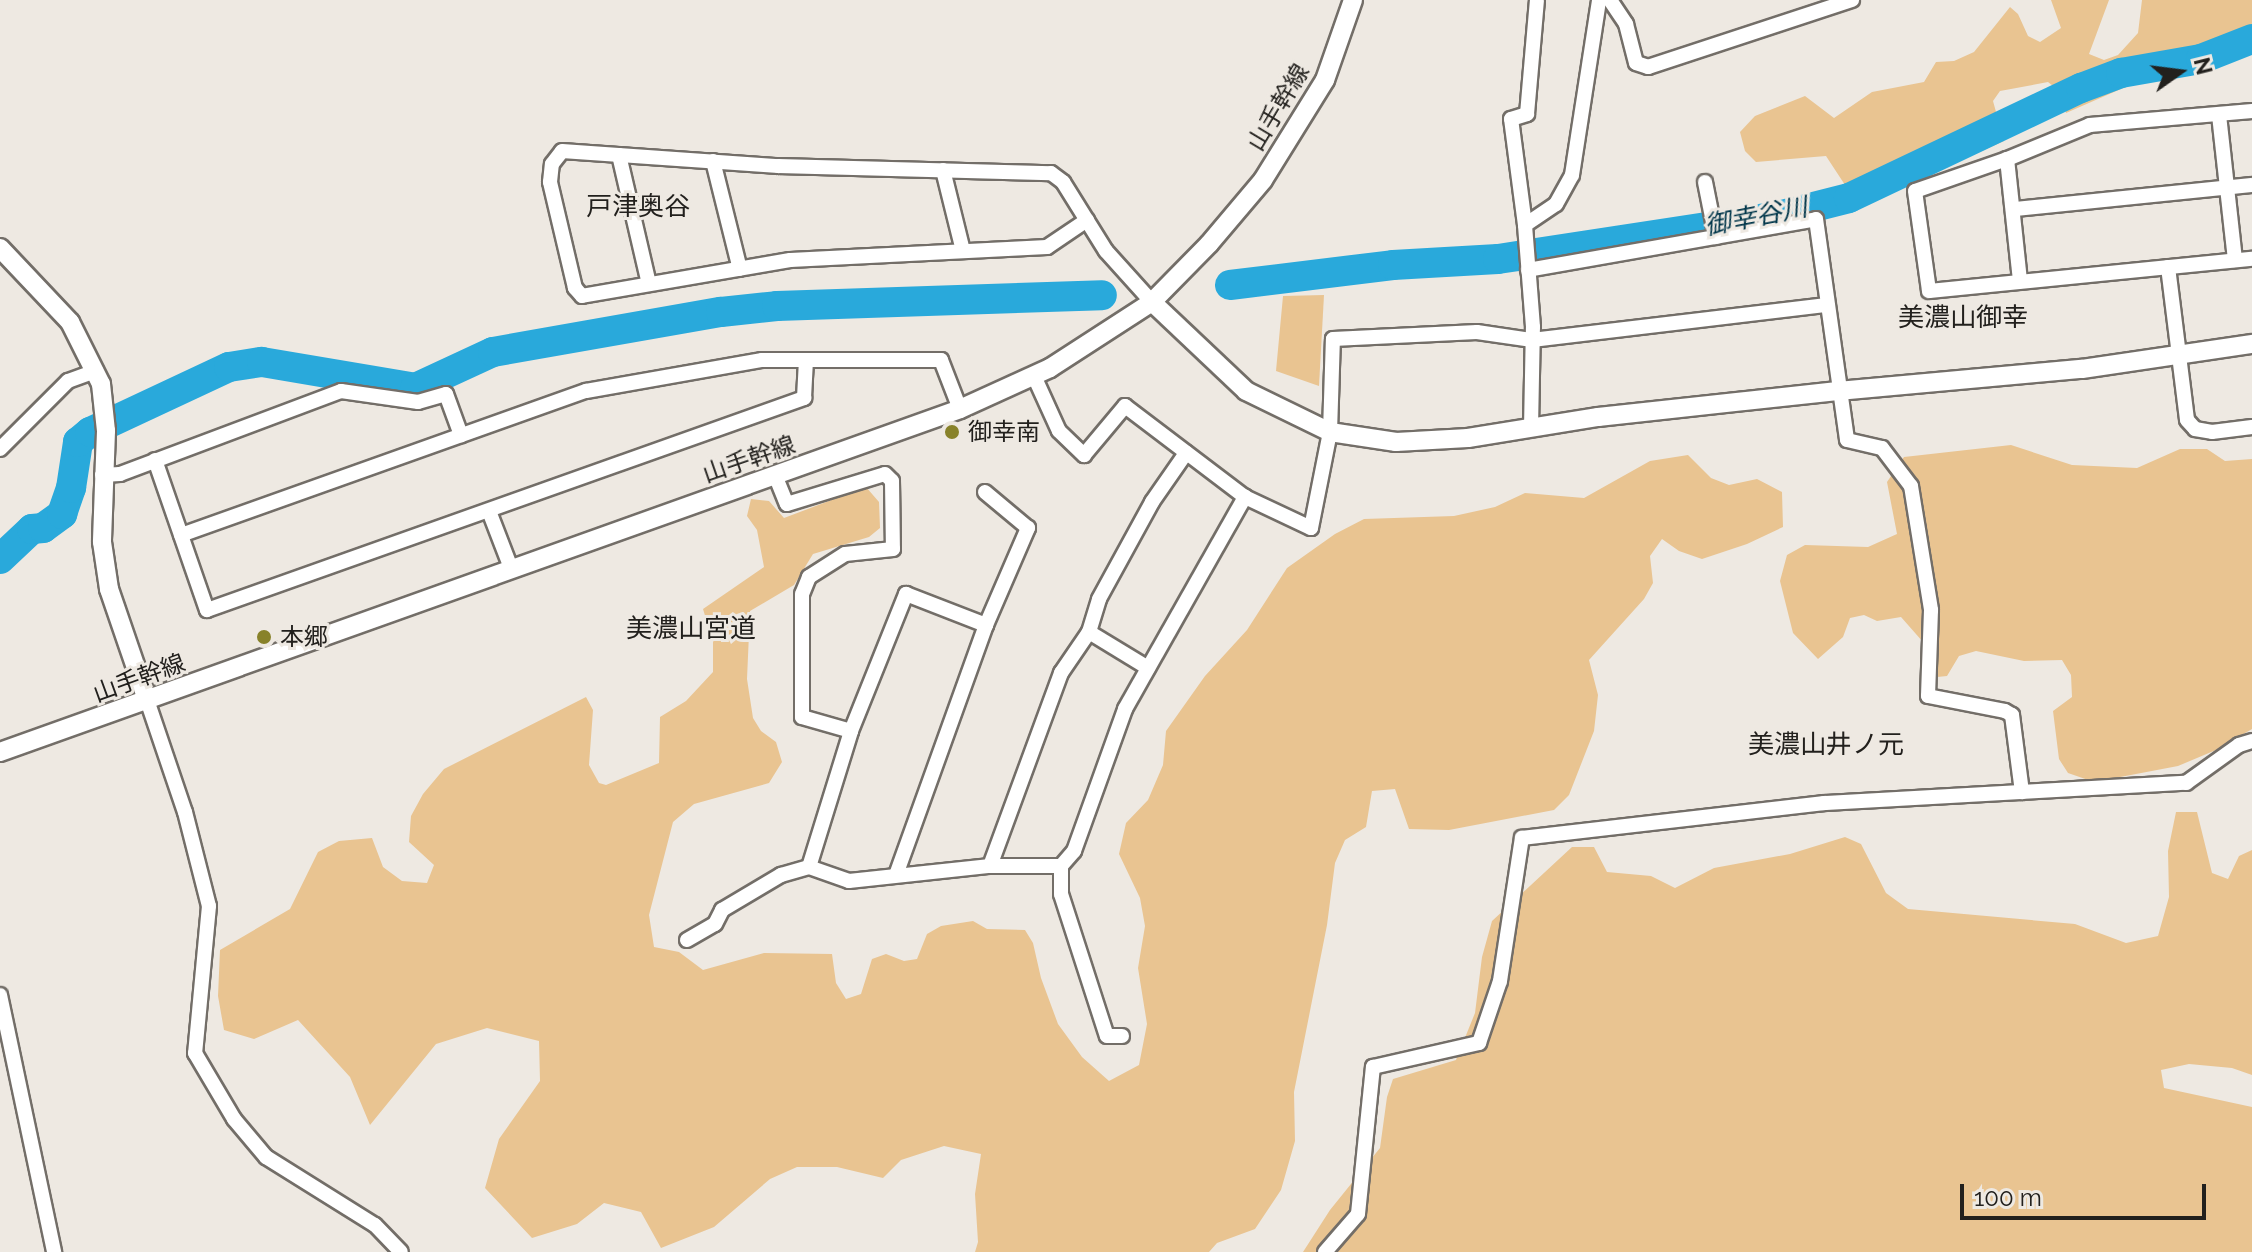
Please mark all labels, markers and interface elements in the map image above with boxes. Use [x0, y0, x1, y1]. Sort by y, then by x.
north arrow [2140, 32, 2220, 112]
text: N [2189, 55, 2218, 77]
street label: 山手幹線 [1241, 58, 1315, 156]
district label: 戸津奥谷 [586, 191, 690, 223]
water label: 御幸谷川 [1702, 192, 1810, 242]
district label: 美濃山御幸 [1898, 302, 2028, 334]
place label: 御幸南 [968, 418, 1040, 446]
marker: 御幸南 [943, 423, 961, 441]
street label: 山手幹線 [699, 430, 799, 488]
district label: 美濃山宮道 [626, 613, 756, 645]
place label: 本郷 [280, 623, 328, 651]
marker: 本郷 [255, 628, 273, 646]
street label: 山手幹線 [89, 648, 189, 708]
district label: 美濃山井ノ元 [1748, 729, 1904, 761]
scale bar [1964, 1168, 2210, 1218]
text: 100 m [1974, 1183, 2042, 1212]

